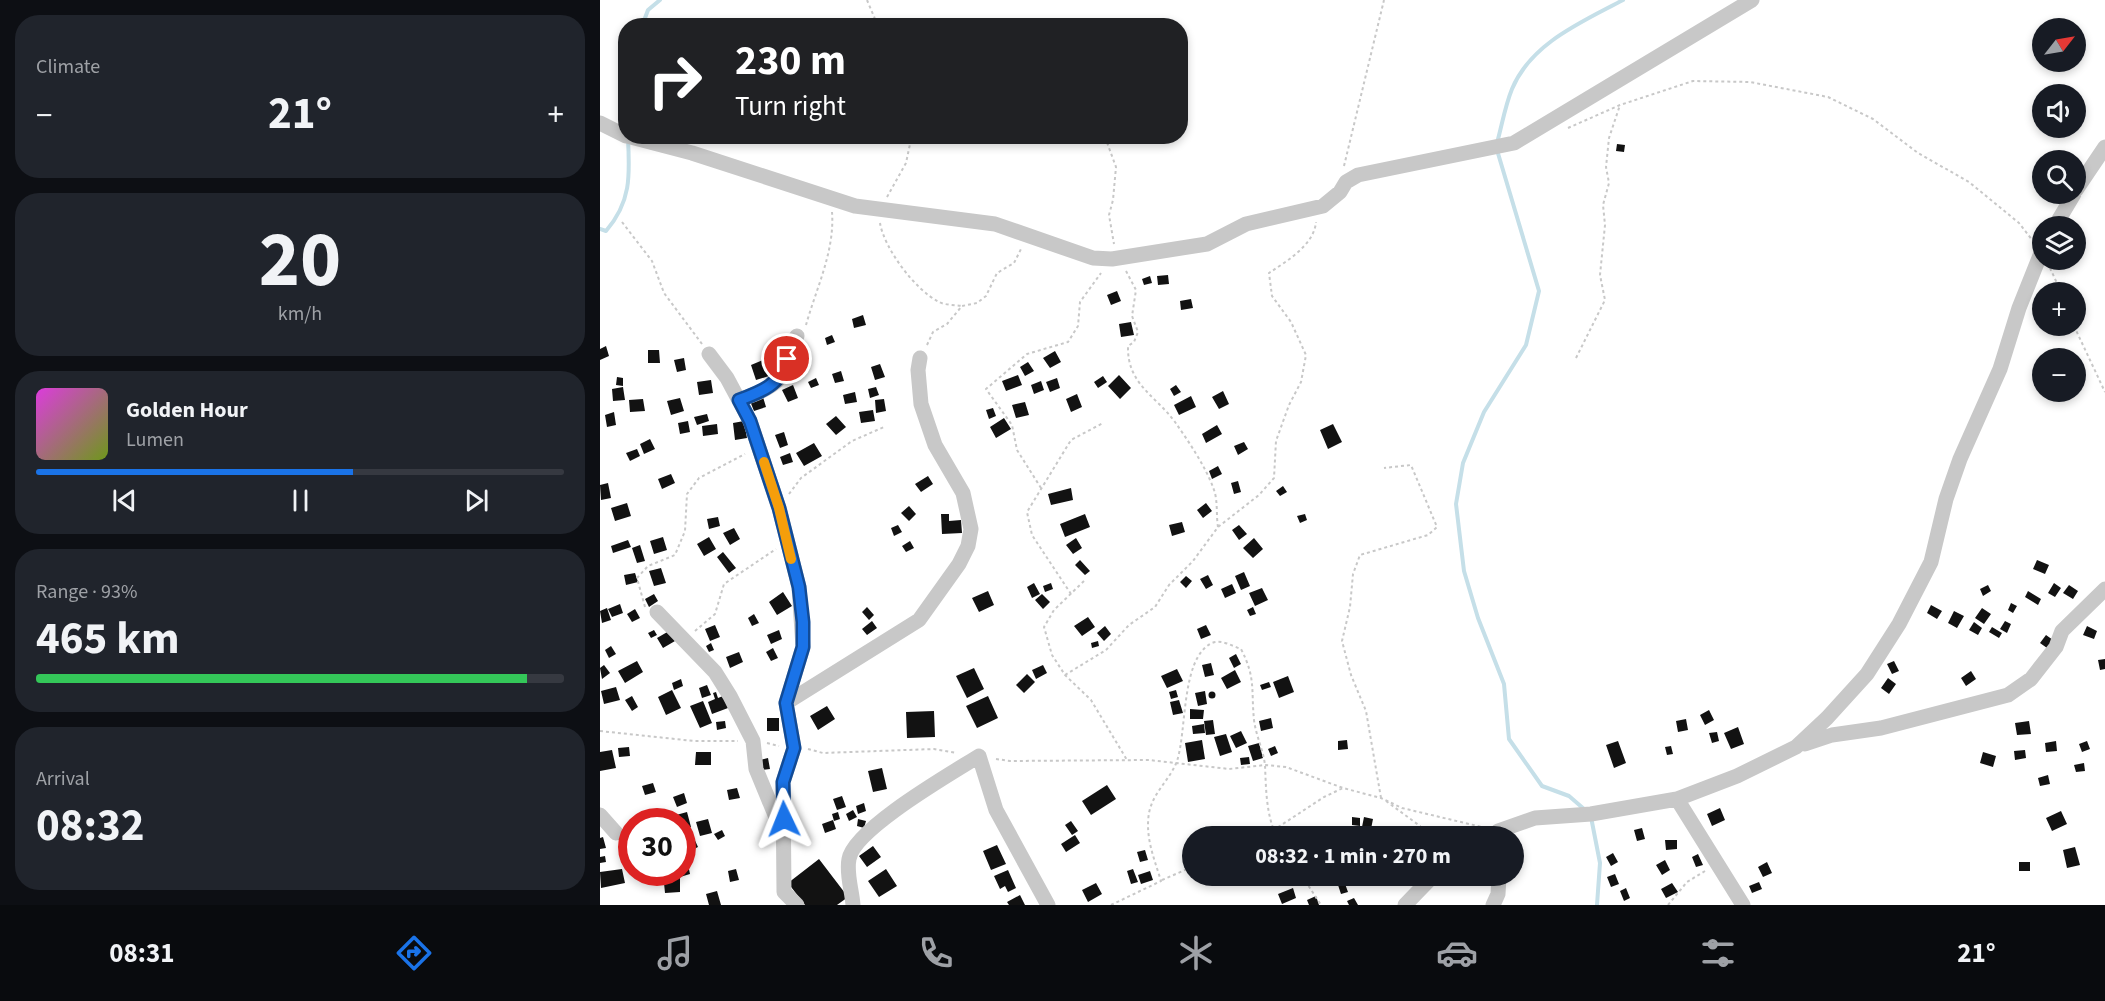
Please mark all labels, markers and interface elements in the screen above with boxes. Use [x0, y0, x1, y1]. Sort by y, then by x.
north arrow [2032, 18, 2086, 72]
map controls [2032, 18, 2086, 402]
text: 230 m [735, 31, 846, 91]
icon: right [636, 42, 714, 120]
text: Climate [36, 53, 100, 81]
text: 21° [268, 82, 332, 146]
button: sound [2032, 84, 2086, 138]
text: Turn right [735, 87, 846, 126]
text: − [36, 92, 52, 139]
text: + [548, 92, 564, 139]
button: search [2032, 150, 2086, 204]
text: 20 [259, 205, 341, 316]
button: layers [2032, 216, 2086, 270]
button: + [2032, 282, 2086, 336]
text: km/h [278, 300, 322, 328]
pin [761, 333, 812, 384]
icon: arrive [770, 342, 803, 375]
button: − [2032, 348, 2086, 402]
text: Golden Hour [126, 394, 248, 426]
text: Lumen [126, 426, 184, 454]
icon: previous [108, 484, 141, 517]
icon: pause [284, 484, 317, 517]
icon: next [460, 484, 493, 517]
text: Range · 93% [36, 578, 137, 606]
text: 465 km [36, 607, 180, 671]
text: Arrival [36, 765, 90, 793]
position arrow [752, 787, 816, 851]
text: 08:32 [36, 794, 145, 858]
speed limit sign: 30 [618, 808, 696, 886]
text: 08:32 · 1 min · 270 m [1255, 840, 1451, 872]
icon: directions [393, 932, 435, 974]
icon: music [654, 932, 696, 974]
icon: phone [915, 932, 957, 974]
icon: climate [1175, 932, 1217, 974]
icon: car [1436, 932, 1478, 974]
icon: filters [1697, 932, 1739, 974]
text: 08:31 [109, 934, 174, 973]
text: 21° [1957, 934, 1996, 973]

